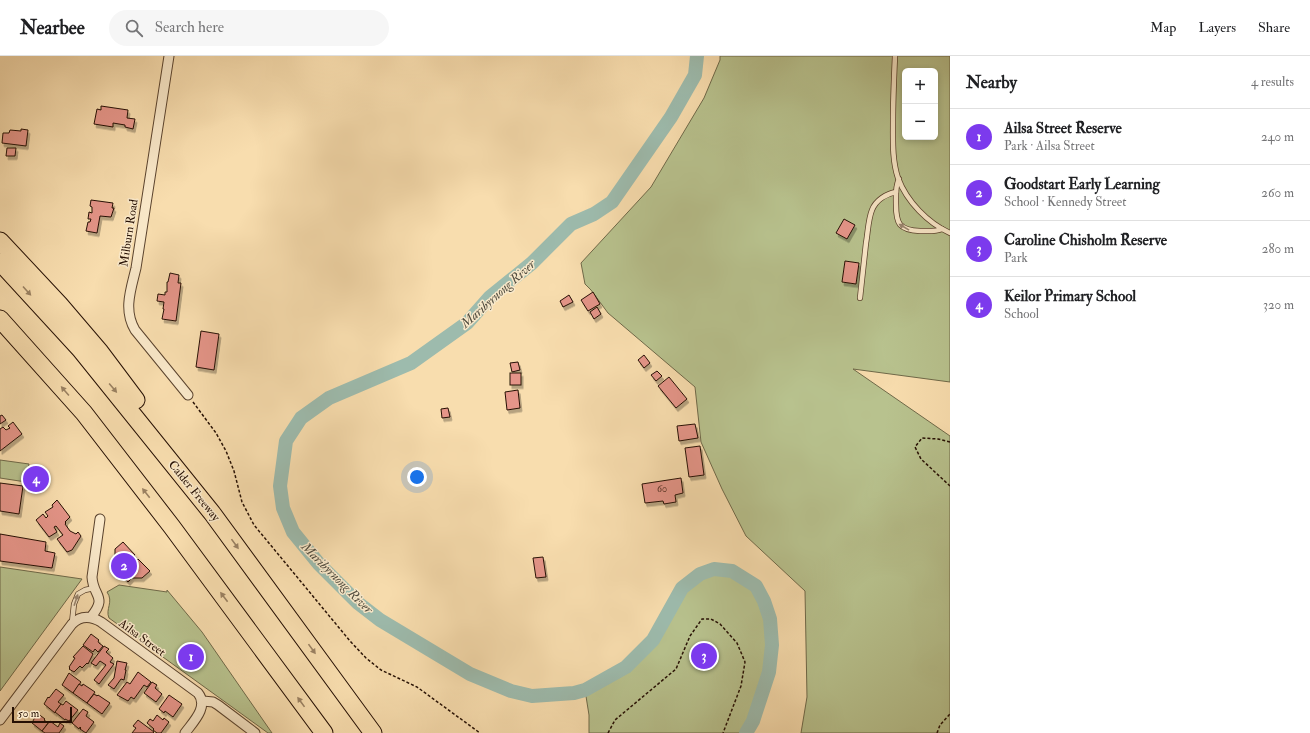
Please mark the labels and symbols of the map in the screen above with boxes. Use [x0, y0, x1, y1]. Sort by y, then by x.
street label: Milburn Road [116, 198, 142, 268]
one-way arrow [898, 223, 910, 230]
water label: Maribyrnong River [457, 256, 539, 332]
one-way arrow [22, 286, 31, 296]
one-way arrow [108, 383, 117, 394]
one-way arrow [60, 386, 69, 397]
street label: Calder Freeway [165, 458, 223, 525]
pin: 4 [23, 464, 49, 494]
your location [407, 467, 427, 487]
house number: 60 [657, 483, 667, 495]
one-way arrow [142, 488, 150, 498]
water label: Maribyrnong River [297, 538, 377, 618]
one-way arrow [231, 539, 239, 549]
pin: 2 [111, 551, 137, 581]
one-way arrow [220, 591, 228, 602]
one-way arrow [74, 594, 80, 606]
street label: Ailsa Street [115, 615, 168, 660]
pin: 3 [691, 641, 717, 671]
pin: 1 [178, 642, 204, 672]
one-way arrow [308, 644, 316, 654]
one-way arrow [297, 696, 305, 707]
scale bar [12, 705, 72, 724]

